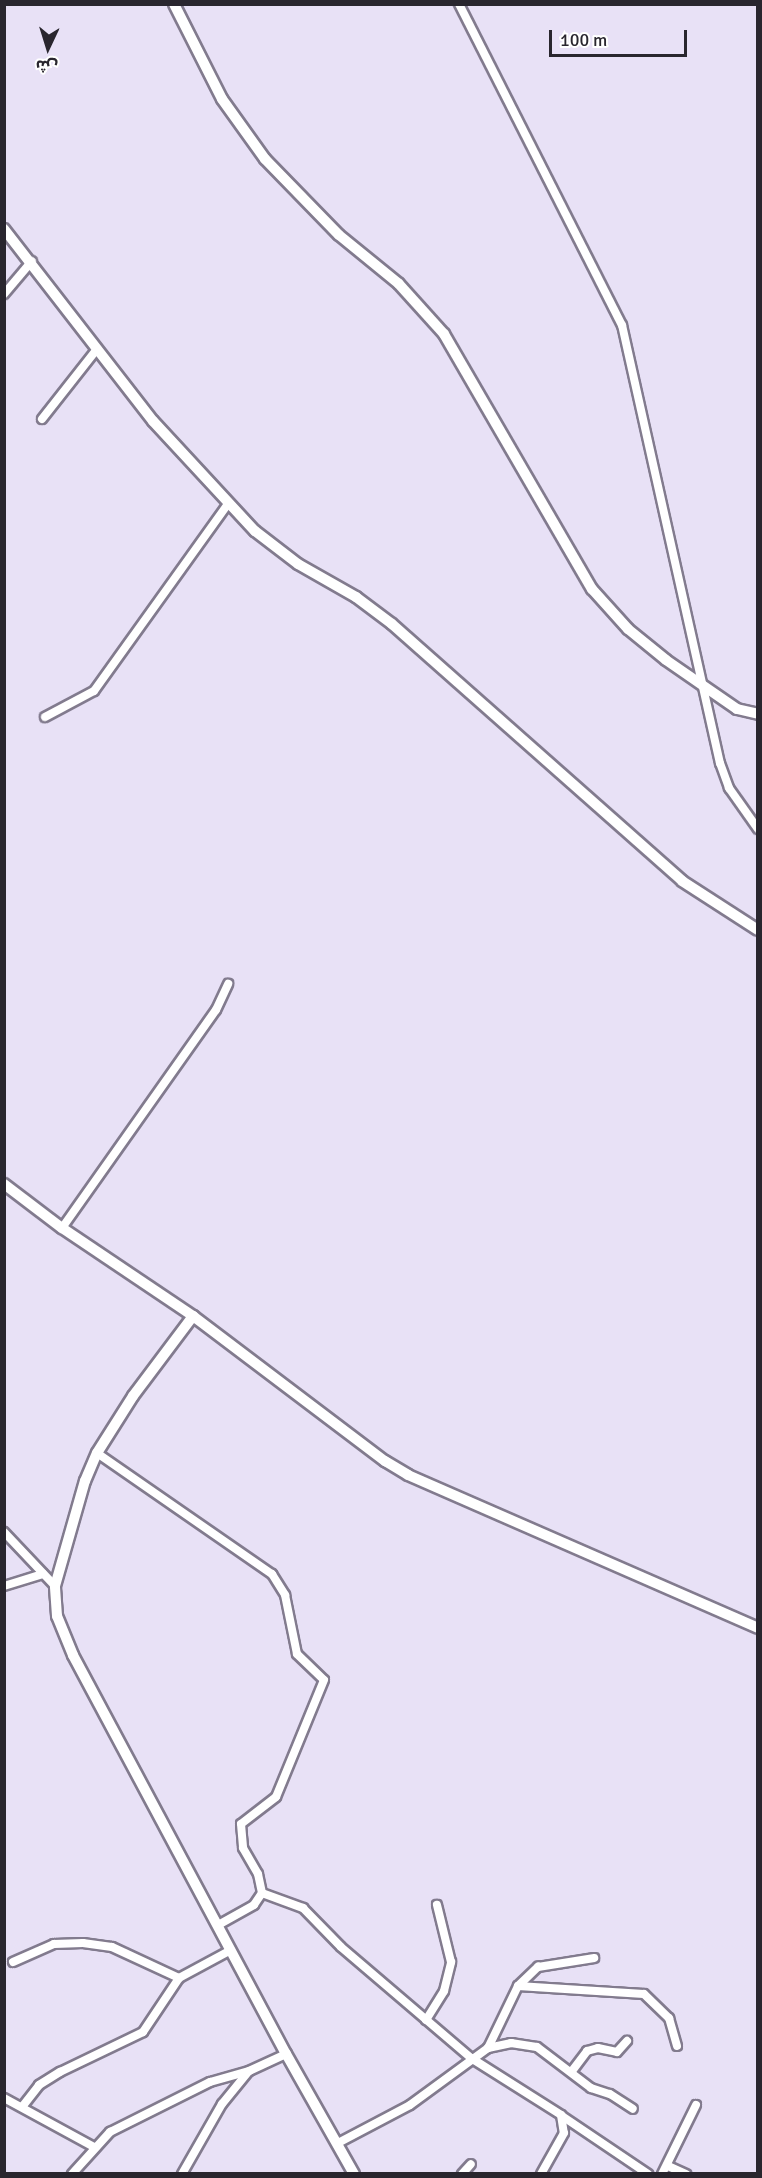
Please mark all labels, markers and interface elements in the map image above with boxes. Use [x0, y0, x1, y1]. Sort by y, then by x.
north arrow [18, 18, 78, 78]
scale bar [552, 18, 690, 56]
text: 100 m [560, 29, 607, 51]
text: ش [35, 55, 58, 77]

